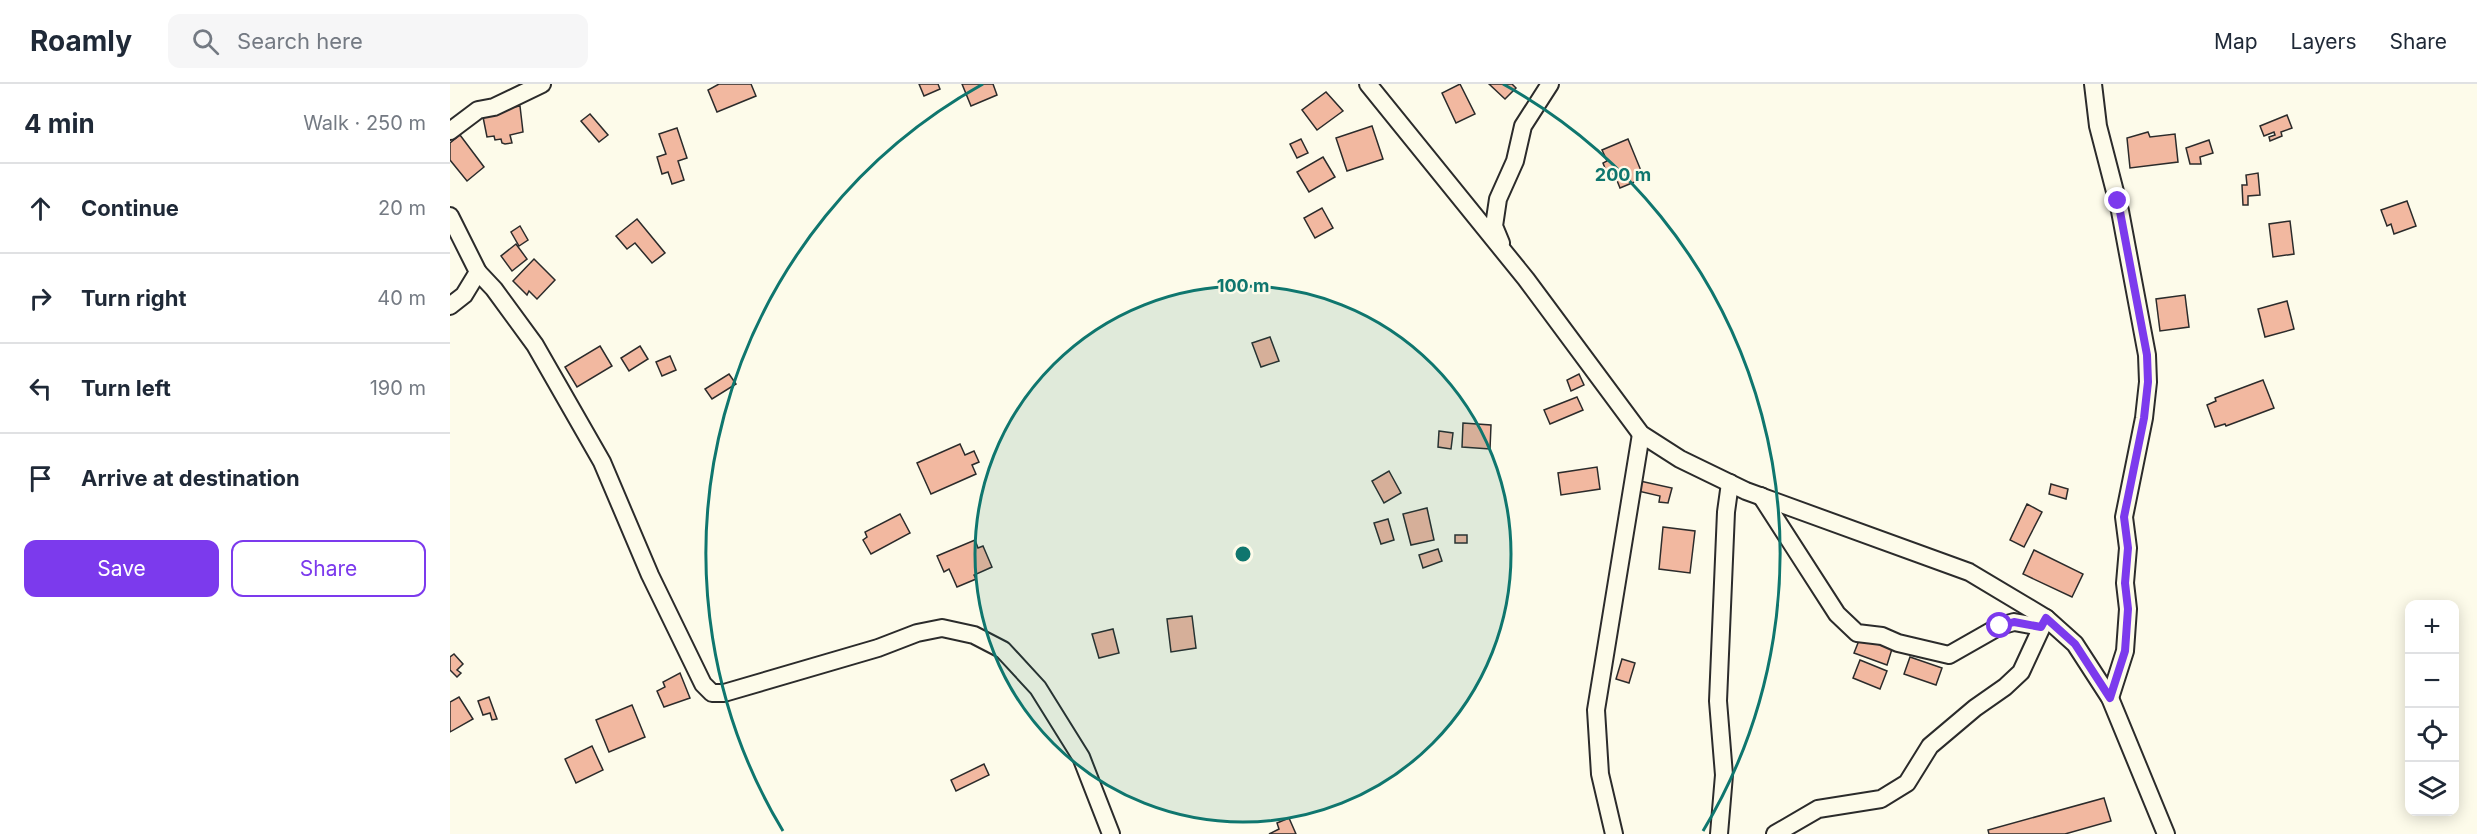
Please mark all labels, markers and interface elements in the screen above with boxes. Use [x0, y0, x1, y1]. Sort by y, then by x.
search box [168, 14, 588, 68]
text: Roamly [30, 24, 132, 58]
icon: search [189, 25, 222, 58]
text: Search here [237, 28, 363, 54]
text: Map [2214, 29, 2258, 54]
text: Layers [2291, 29, 2357, 54]
text: Share [2390, 29, 2447, 54]
text: 4 min [24, 108, 95, 139]
text: Walk · 250 m [303, 111, 426, 135]
text: 200 m [1595, 164, 1651, 185]
route end [2104, 187, 2130, 213]
icon: ahead [24, 192, 57, 225]
text: Continue [81, 195, 179, 221]
text: 20 m [378, 196, 426, 220]
text: 100 m [1217, 275, 1269, 296]
icon: right [24, 282, 57, 315]
text: Turn right [81, 285, 187, 311]
text: 40 m [377, 286, 426, 310]
icon: left [24, 372, 57, 405]
text: Turn left [81, 375, 171, 401]
text: 190 m [370, 376, 426, 400]
icon: arrive [24, 462, 57, 495]
text: Arrive at destination [81, 465, 300, 491]
button: Save [24, 540, 219, 597]
button: Share [231, 540, 426, 597]
centre of rings [1233, 544, 1253, 564]
map controls [2405, 600, 2459, 816]
button: + [2405, 600, 2459, 654]
route start [1986, 612, 2012, 638]
button: − [2405, 654, 2459, 708]
button: locate [2405, 708, 2459, 762]
button: layers [2405, 762, 2459, 816]

